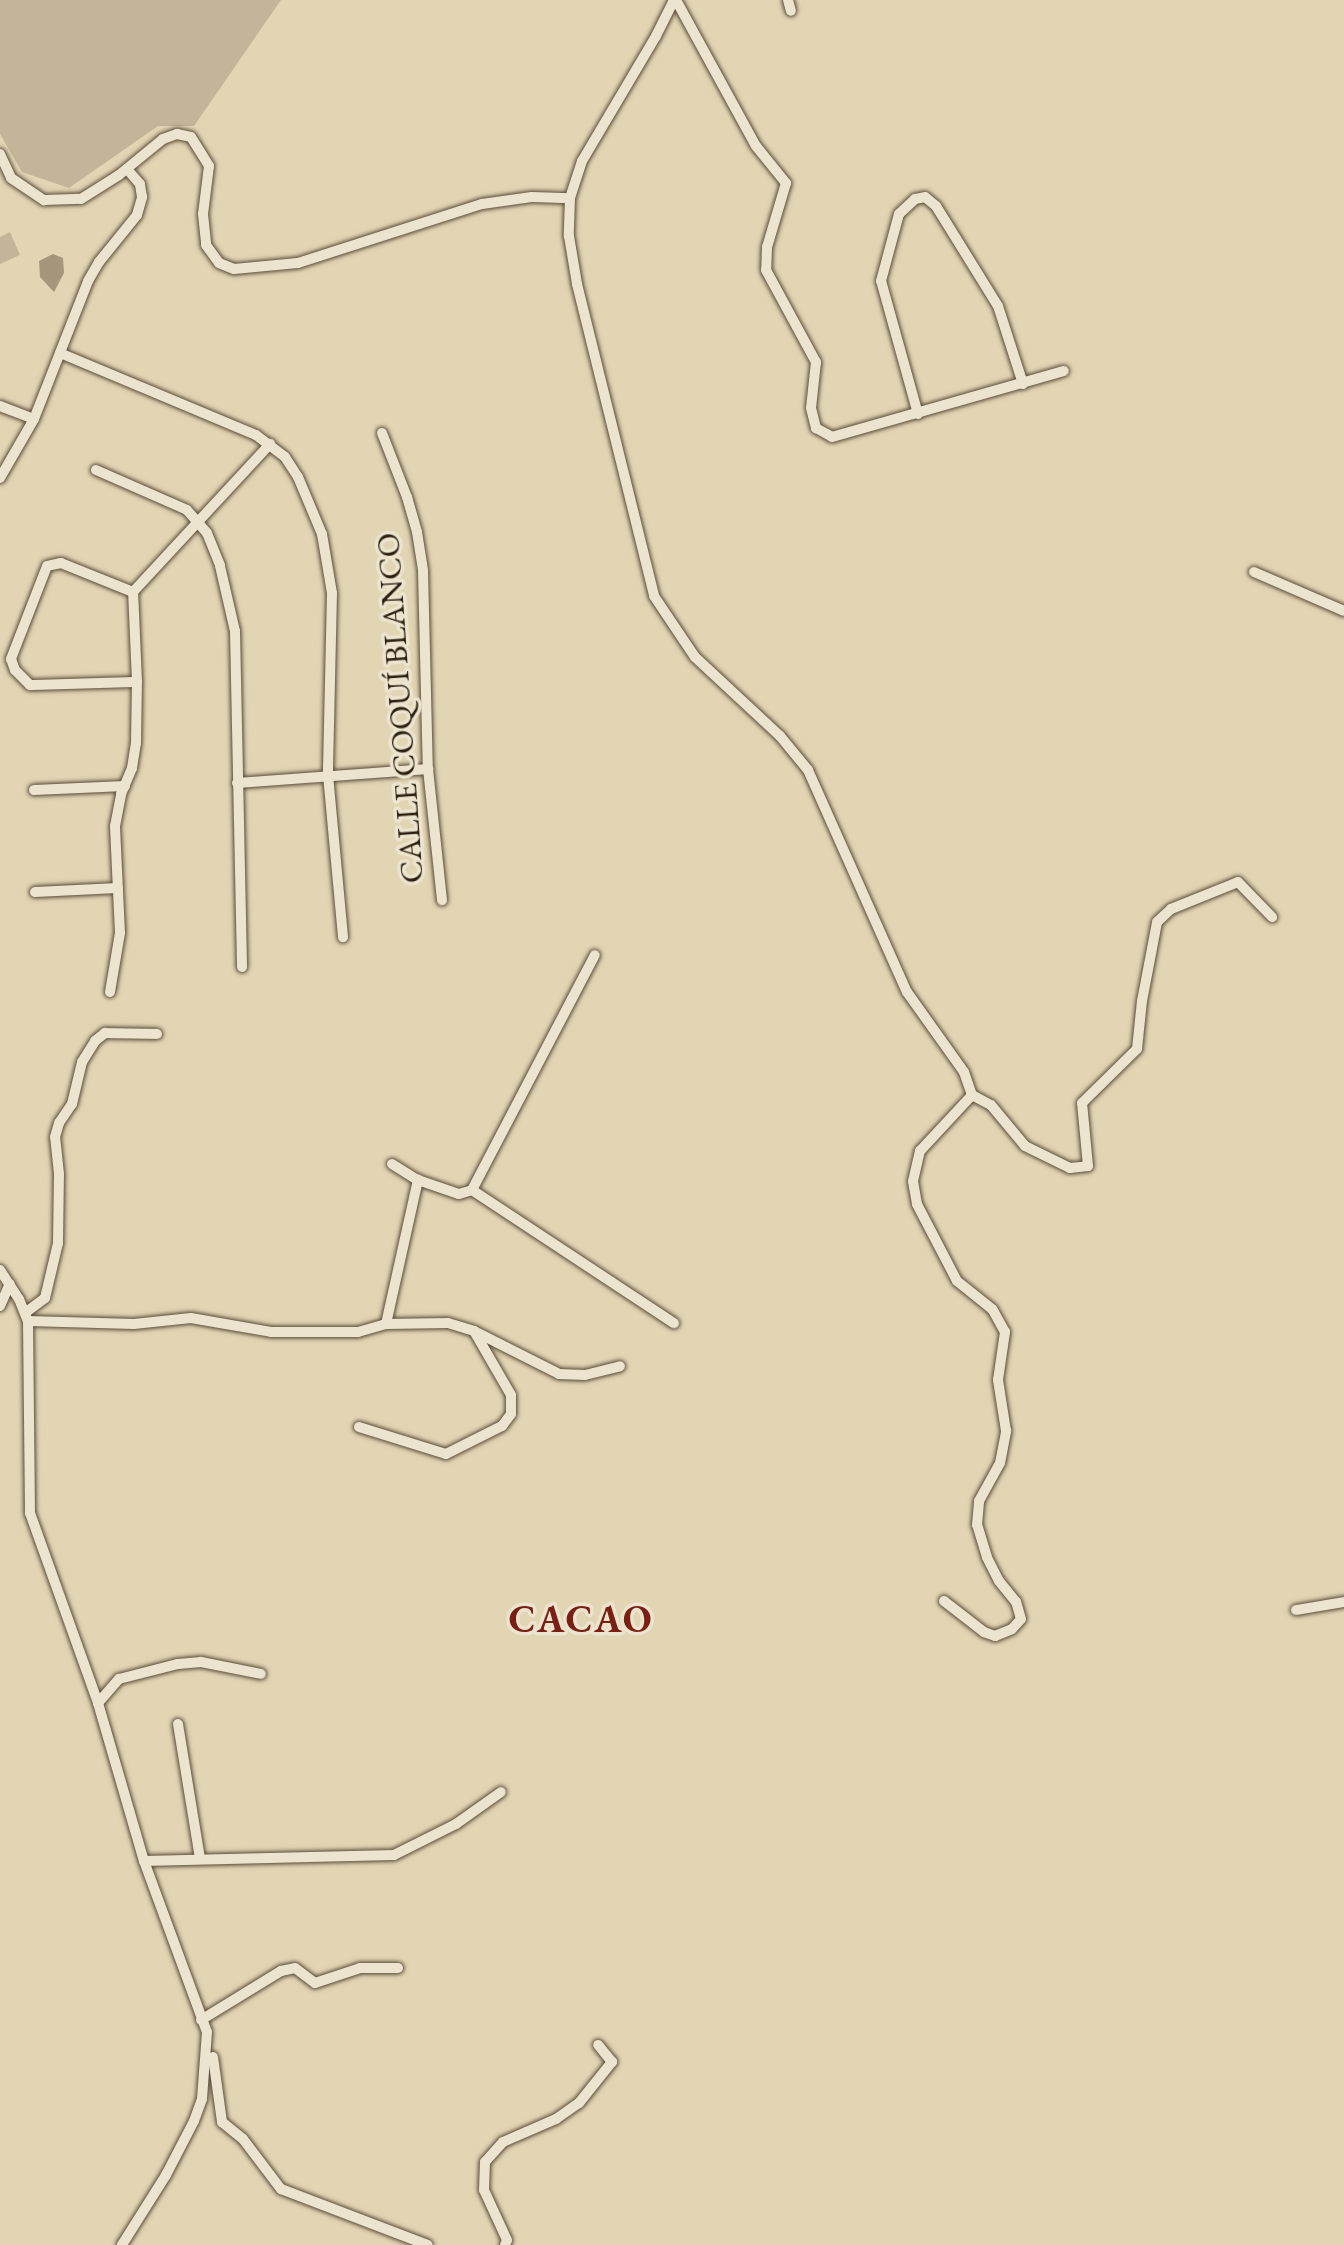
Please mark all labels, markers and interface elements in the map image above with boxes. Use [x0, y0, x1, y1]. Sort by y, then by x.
street label: CALLE COQUÍ BLANCO [369, 531, 431, 885]
district label: CACAO [509, 1596, 653, 1642]

